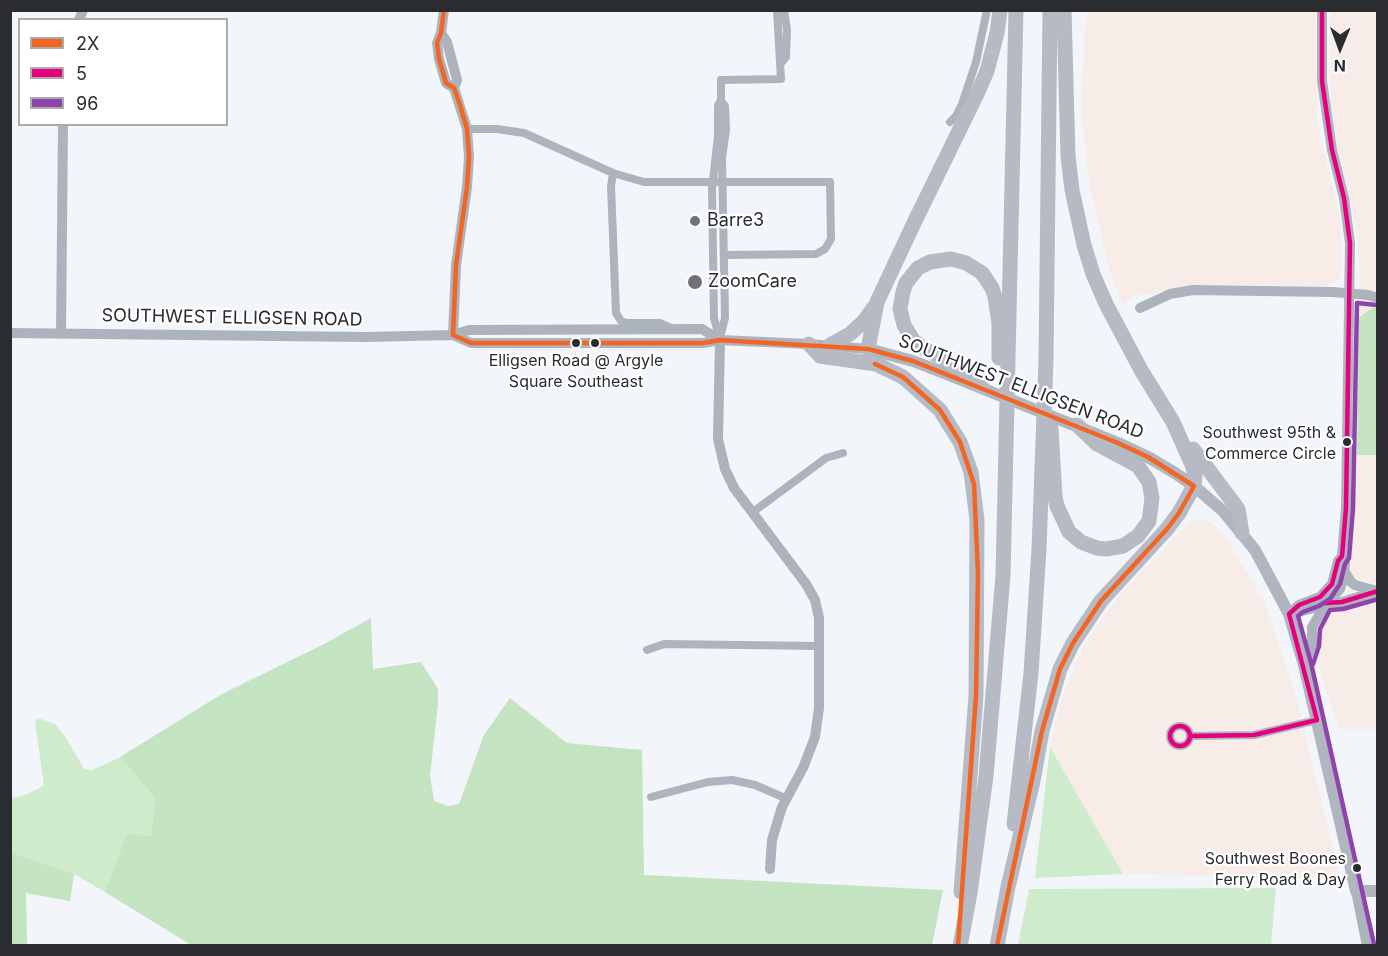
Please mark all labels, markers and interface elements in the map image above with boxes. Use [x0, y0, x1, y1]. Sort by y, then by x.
legend [18, 18, 228, 126]
north arrow [1310, 18, 1370, 78]
text: 2X [76, 33, 99, 54]
text: N [1333, 56, 1346, 76]
text: 5 [76, 63, 87, 84]
text: 96 [76, 93, 98, 114]
place label: Barre3 [707, 210, 764, 232]
marker: Barre3 [688, 214, 702, 228]
place label: ZoomCare [708, 271, 797, 293]
marker: ZoomCare [686, 273, 704, 291]
street label: SOUTHWEST ELLIGSEN ROAD [101, 305, 363, 331]
street label: SOUTHWEST ELLIGSEN ROAD [895, 330, 1147, 444]
marker: Elligsen Road @ Argyle Square Southeast [570, 337, 582, 349]
unlabelled marker [589, 337, 601, 349]
place label: Elligsen Road @ Argyle Square Southeast [489, 351, 663, 389]
place label: Southwest 95th & Commerce Circle [1203, 423, 1336, 461]
marker: Southwest 95th & Commerce Circle [1341, 436, 1353, 448]
place label: Southwest Boones Ferry Road & Day [1205, 849, 1346, 887]
marker: Southwest Boones Ferry Road & Day [1351, 862, 1363, 874]

